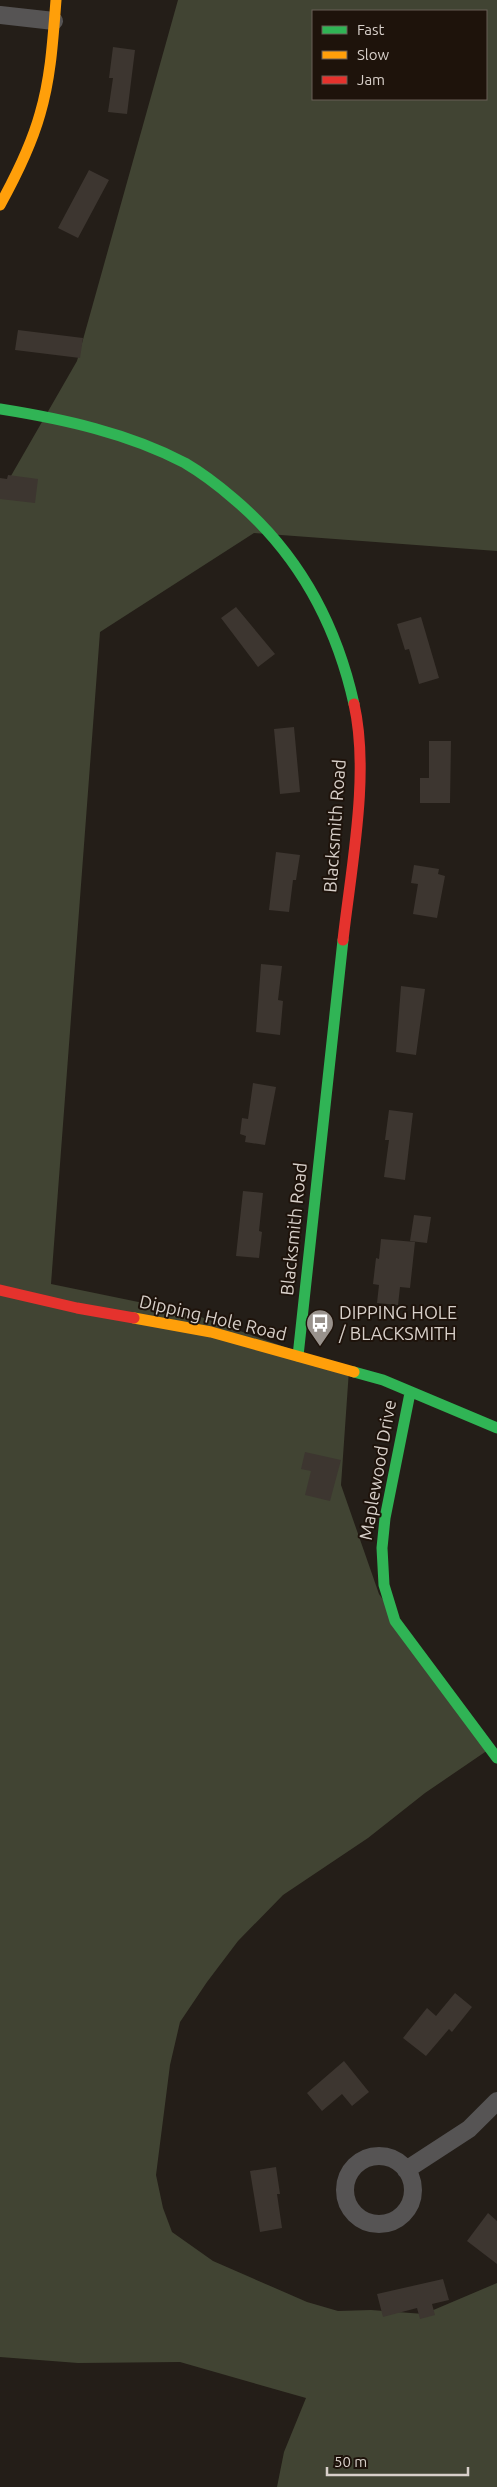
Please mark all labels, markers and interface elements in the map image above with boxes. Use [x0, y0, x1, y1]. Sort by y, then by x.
legend [312, 10, 487, 100]
text: Fast [357, 21, 385, 38]
text: Slow [357, 46, 390, 63]
text: Jam [357, 71, 385, 88]
street label: Blacksmith Road [319, 759, 349, 893]
street label: Blacksmith Road [276, 1161, 310, 1296]
street label: Dipping Hole Road [138, 1290, 289, 1344]
place label: DIPPING HOLE / BLACKSMITH [338, 1302, 457, 1343]
bus stop icon: DIPPING HOLE / BLACKSMITH [305, 1308, 335, 1347]
street label: Maplewood Drive [355, 1398, 399, 1542]
scale bar [327, 2444, 468, 2476]
text: 50 m [334, 2453, 367, 2470]

